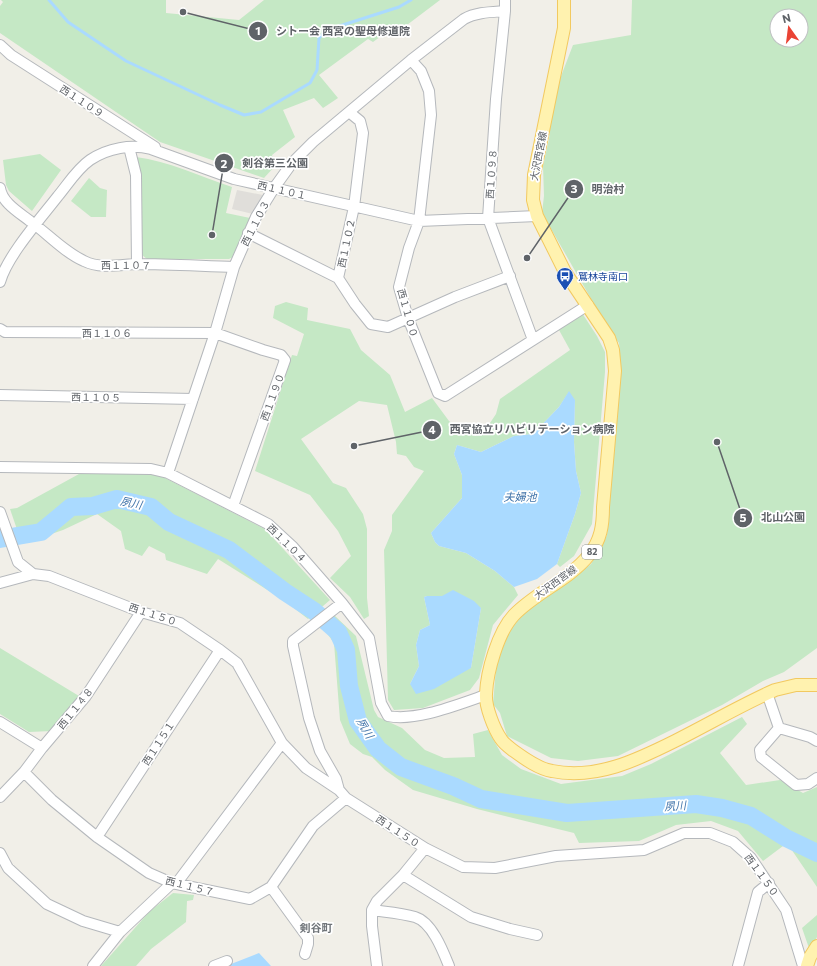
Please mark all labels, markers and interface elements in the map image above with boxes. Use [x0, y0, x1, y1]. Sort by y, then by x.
north arrow [769, 8, 809, 48]
text: N [781, 11, 792, 25]
callout: シトー会 西宮の聖母修道院 [248, 19, 418, 42]
text: 1 [255, 23, 261, 37]
text: シトー会 西宮の聖母修道院 [276, 24, 410, 37]
street label: 西１１０９ [58, 82, 106, 120]
street label: 大沢西宮線 [527, 130, 549, 182]
street label: 西１０９８ [483, 149, 499, 199]
callout: 剣谷第三公園 [214, 152, 316, 175]
text: 2 [221, 156, 228, 170]
text: 剣谷第三公園 [242, 156, 308, 169]
callout: 明治村 [564, 177, 633, 200]
street label: 西１１０１ [256, 179, 308, 201]
text: 3 [571, 181, 578, 195]
text: 明治村 [592, 182, 625, 195]
street label: 西１１０３ [238, 198, 272, 248]
street label: 西１１０２ [335, 217, 357, 269]
street label: 西１１０７ [101, 259, 151, 271]
bus stop icon: 鷲林寺南口 [555, 266, 575, 291]
place label: 鷲林寺南口 [578, 270, 628, 282]
street label: 西１１００ [395, 287, 421, 339]
street label: 西１１０６ [82, 327, 132, 339]
street label: 西１１９０ [258, 371, 286, 423]
street label: 西１１０５ [71, 391, 121, 403]
callout: 西宮協立リハビリテーション病院 [422, 418, 623, 441]
text: 4 [428, 422, 436, 436]
text: 西宮協立リハビリテーション病院 [450, 422, 614, 435]
water label: 夫婦池 [504, 490, 537, 503]
water label: 夙川 [119, 494, 144, 511]
callout: 北山公園 [733, 506, 813, 529]
text: 5 [740, 510, 747, 524]
text: 北山公園 [761, 510, 805, 523]
street label: 西１１０４ [265, 521, 309, 565]
road number: 82 [582, 545, 602, 559]
street label: 大沢西宮線 [531, 562, 579, 602]
street label: 西１１５０ [127, 601, 179, 627]
street label: 西１１４８ [55, 685, 95, 731]
water label: 夙川 [354, 715, 377, 741]
street label: 西１１５１ [139, 719, 177, 767]
water label: 夙川 [664, 798, 687, 813]
street label: 西１１５０ [374, 812, 422, 850]
street label: 西１１５０ [742, 851, 782, 899]
street label: 西１１５７ [164, 874, 216, 898]
district label: 剣谷町 [300, 921, 333, 934]

